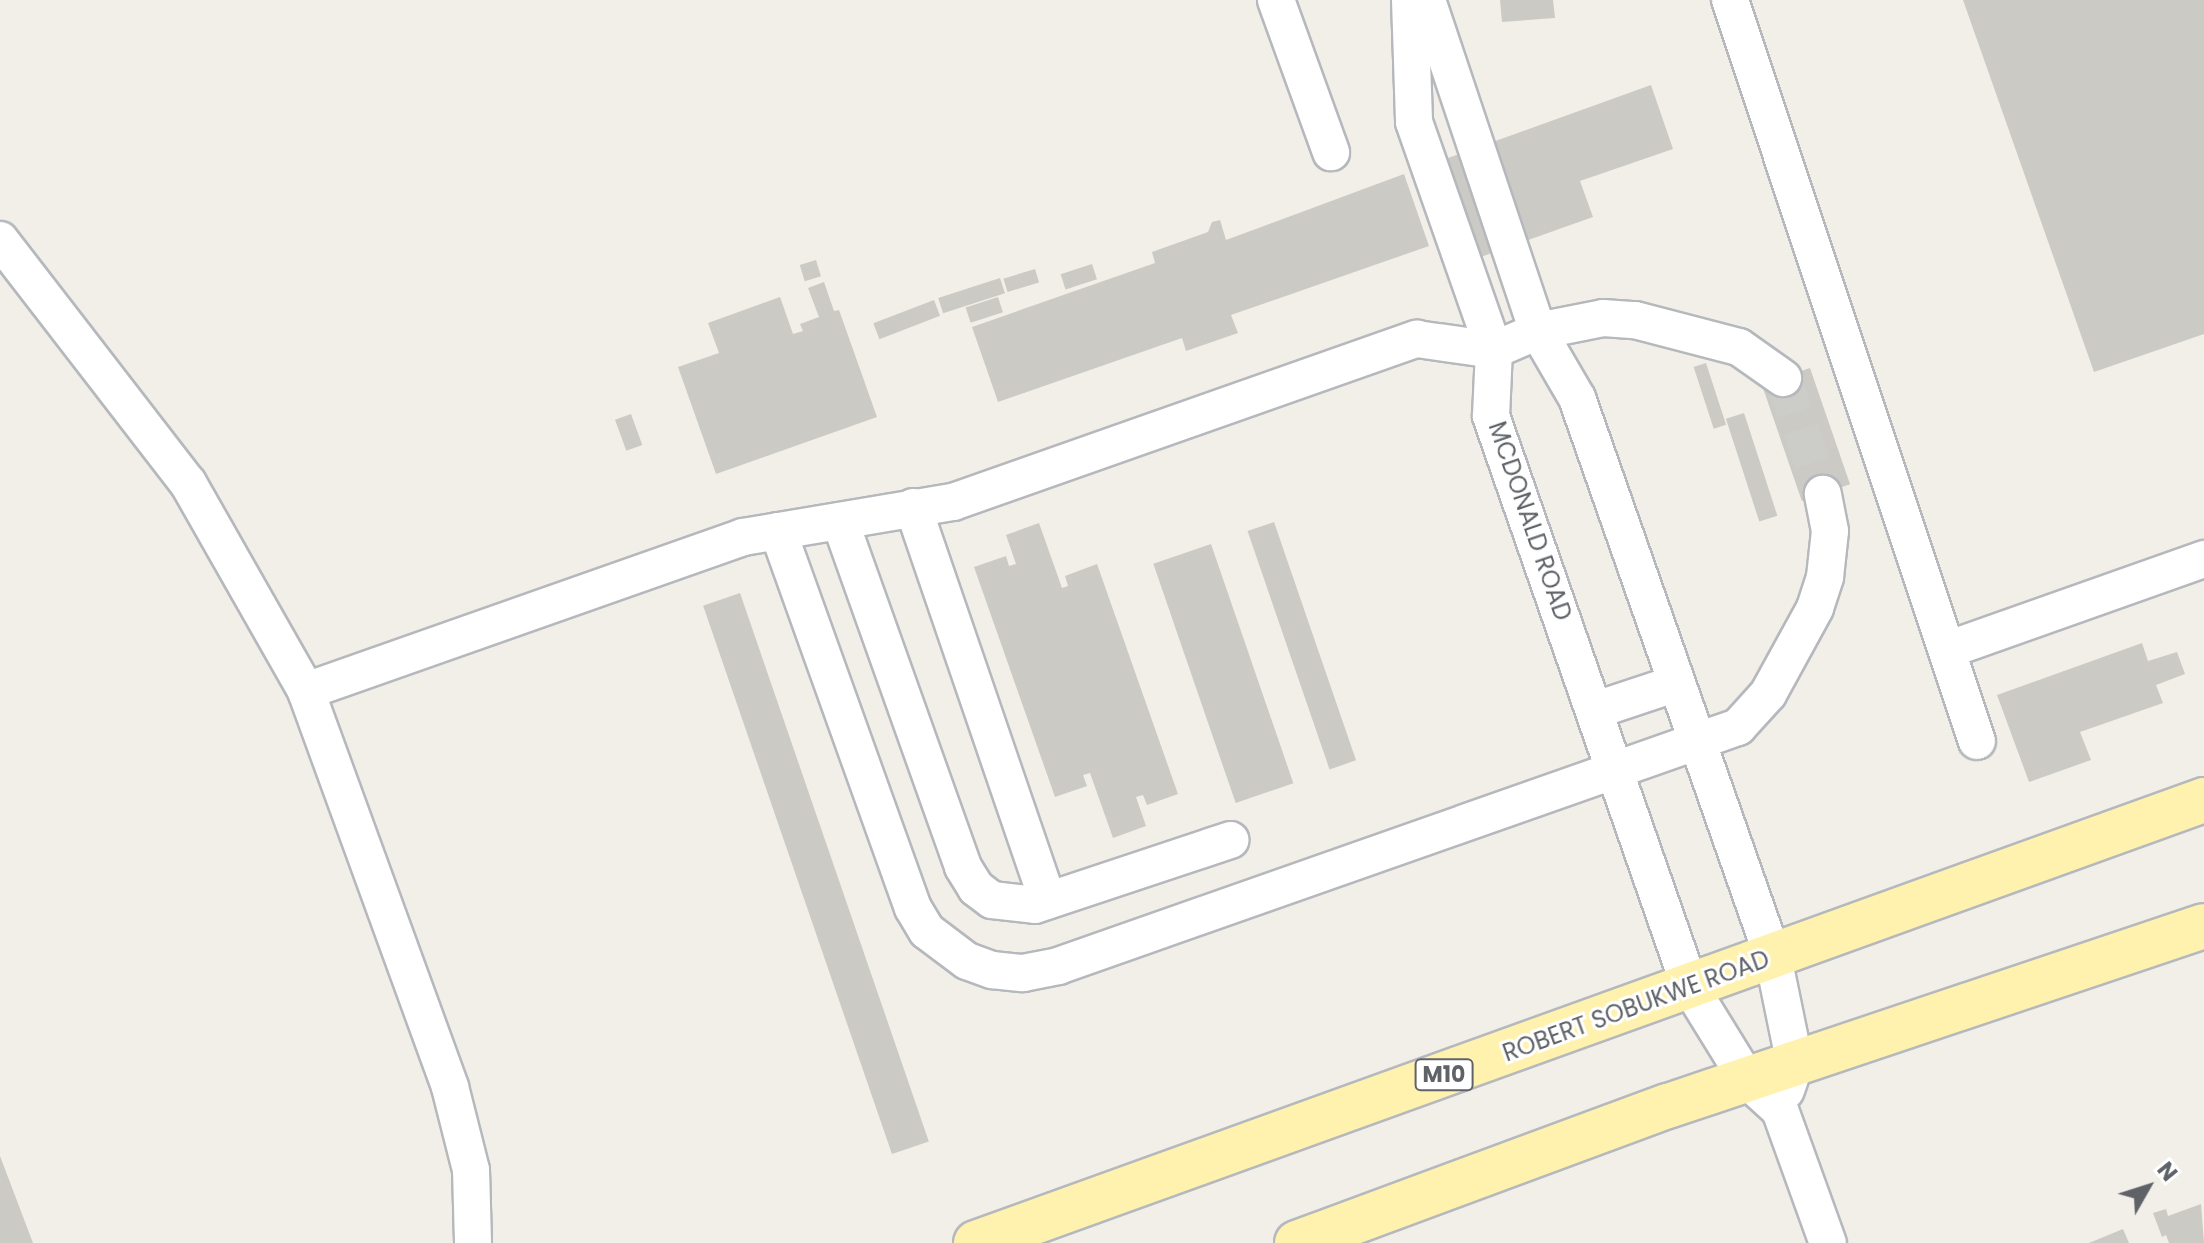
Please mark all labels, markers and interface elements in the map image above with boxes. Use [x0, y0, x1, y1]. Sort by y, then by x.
street label: MCDONALD ROAD [1482, 418, 1578, 624]
street label: ROBERT SOBUKWE ROAD [1499, 944, 1773, 1068]
road number: M10 [1414, 1057, 1474, 1093]
north arrow [2108, 1147, 2188, 1227]
text: N [2150, 1155, 2184, 1188]

